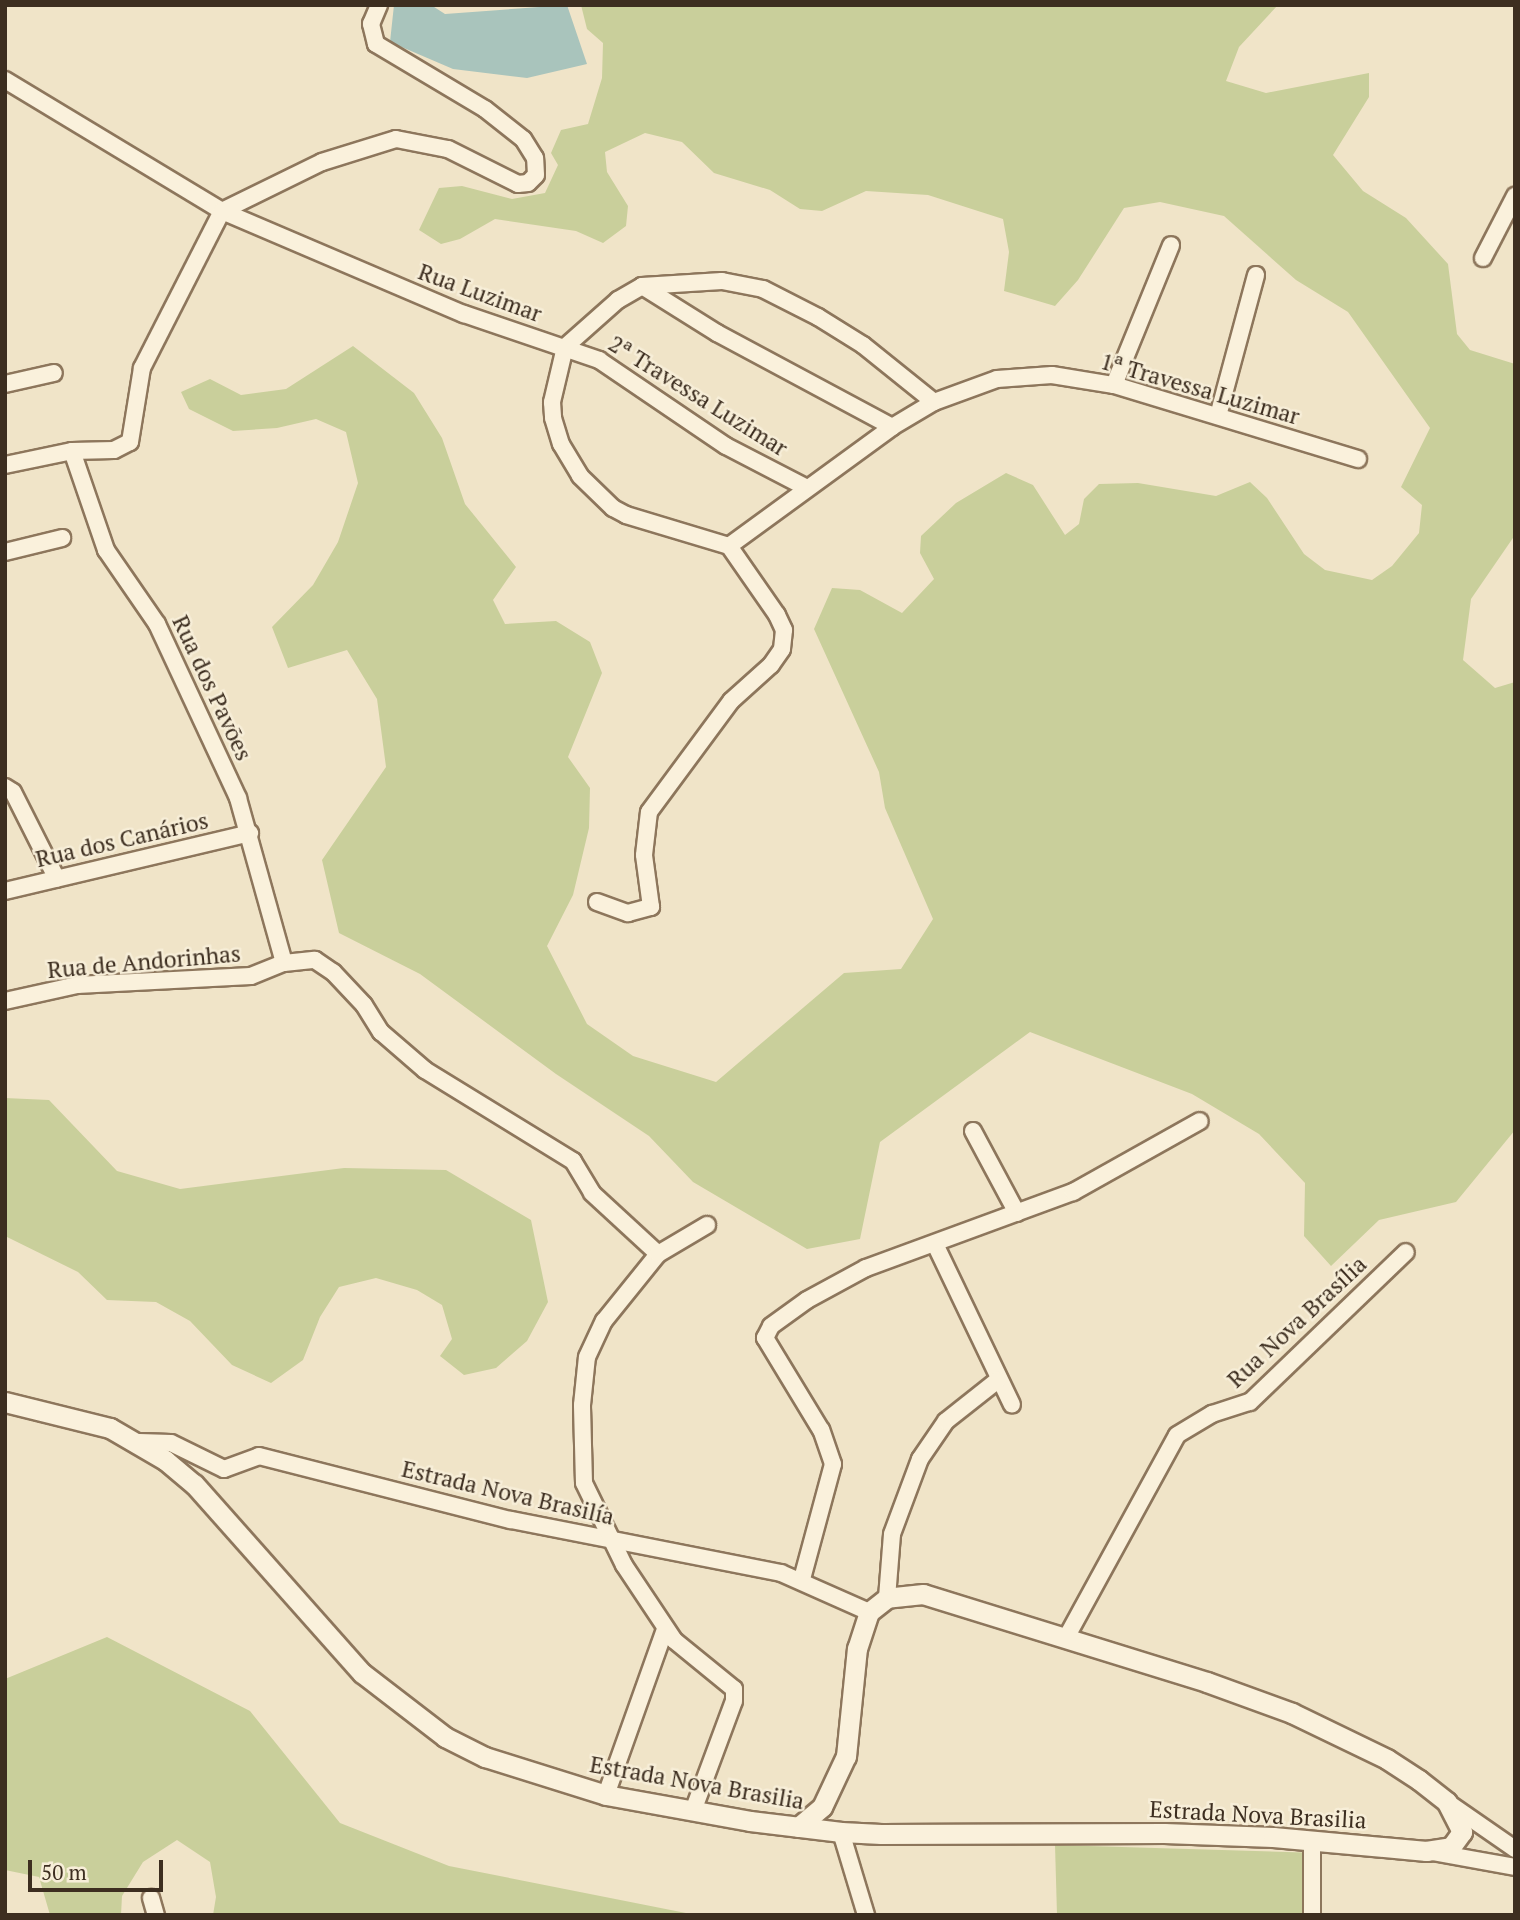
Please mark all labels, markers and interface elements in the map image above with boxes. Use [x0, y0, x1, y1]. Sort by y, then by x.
street label: Rua Luzimar [415, 258, 545, 328]
street label: 2ª Travessa Luzimar [603, 330, 793, 462]
street label: 1ª Travessa Luzimar [1097, 347, 1303, 431]
street label: Rua dos Pavões [166, 611, 258, 765]
street label: Rua dos Canários [33, 807, 211, 873]
street label: Rua de Andorinhas [46, 940, 242, 984]
street label: Rua Nova Brasília [1222, 1251, 1372, 1393]
street label: Estrada Nova Brasilía [399, 1455, 617, 1531]
street label: Estrada Nova Brasilia [588, 1751, 806, 1815]
street label: Estrada Nova Brasilia [1149, 1796, 1367, 1834]
scale bar [32, 1846, 166, 1890]
text: 50 m [41, 1858, 87, 1886]

